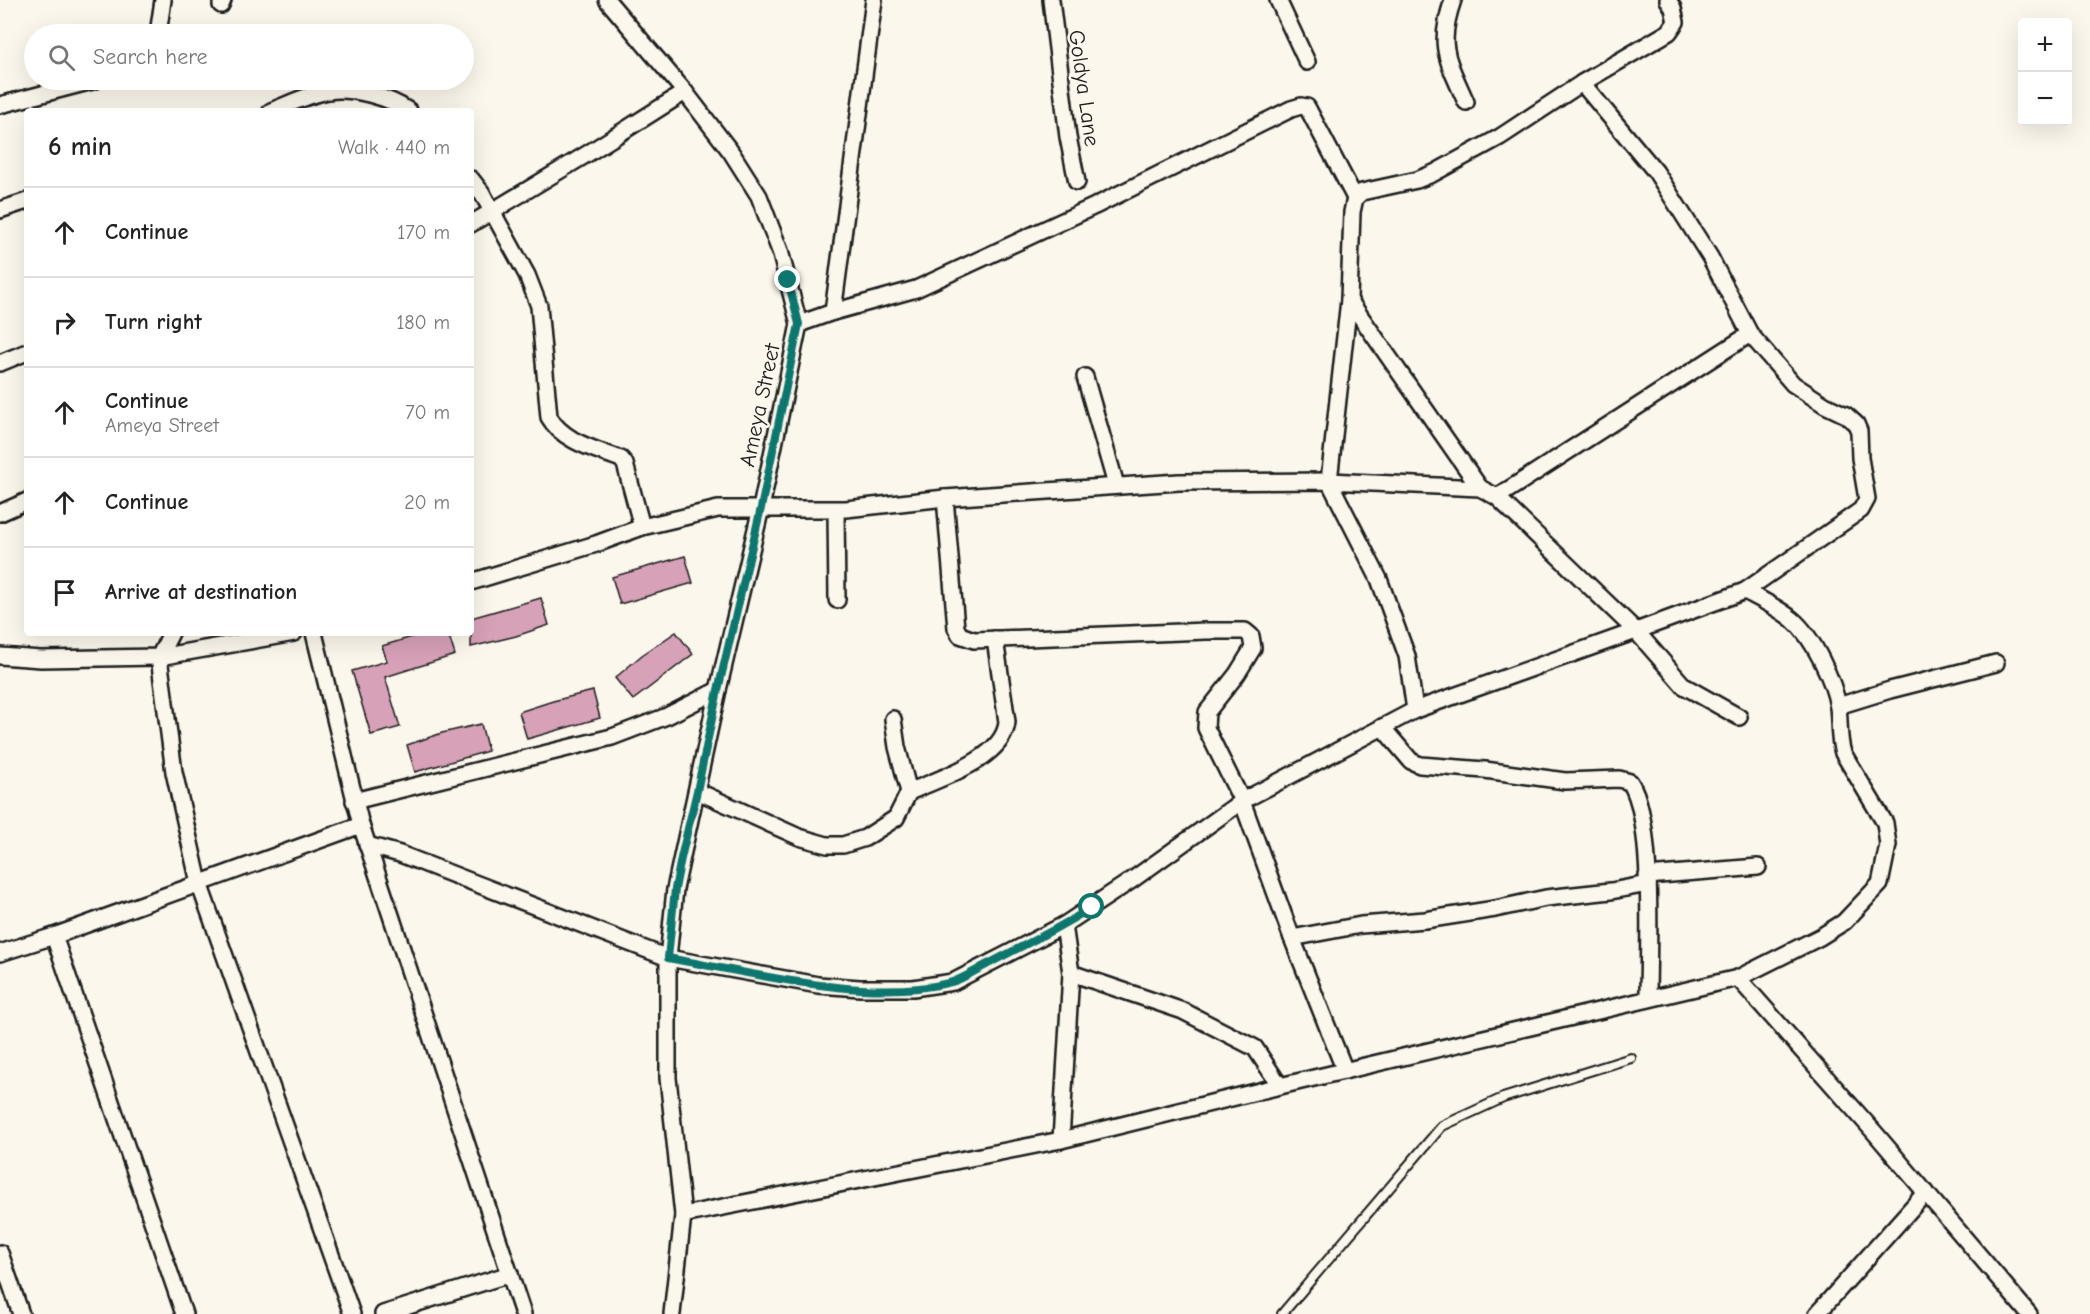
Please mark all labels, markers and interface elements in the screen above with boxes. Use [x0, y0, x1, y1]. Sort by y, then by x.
map controls [2018, 18, 2072, 126]
button: + [2018, 18, 2072, 72]
search box [24, 24, 474, 90]
street label: Goldya Lane [1063, 28, 1105, 148]
icon: search [45, 41, 78, 74]
text: Search here [93, 44, 208, 70]
button: − [2018, 72, 2072, 126]
text: 6 min [48, 132, 112, 162]
text: Walk · 440 m [338, 136, 450, 159]
icon: ahead [48, 216, 81, 249]
text: Continue [105, 219, 188, 245]
text: 170 m [397, 221, 450, 244]
route end [774, 266, 800, 292]
icon: right [48, 306, 81, 339]
text: Turn right [105, 309, 202, 335]
text: 180 m [396, 311, 450, 334]
street label: Ameya Street [734, 341, 786, 469]
text: Continue [105, 388, 188, 414]
icon: ahead [48, 396, 81, 429]
text: 70 m [405, 401, 450, 424]
text: Ameya Street [105, 414, 219, 437]
icon: ahead [48, 486, 81, 519]
text: Continue [105, 489, 188, 515]
text: 20 m [404, 491, 450, 514]
icon: arrive [48, 576, 81, 609]
text: Arrive at destination [105, 579, 297, 605]
route start [1078, 893, 1104, 919]

